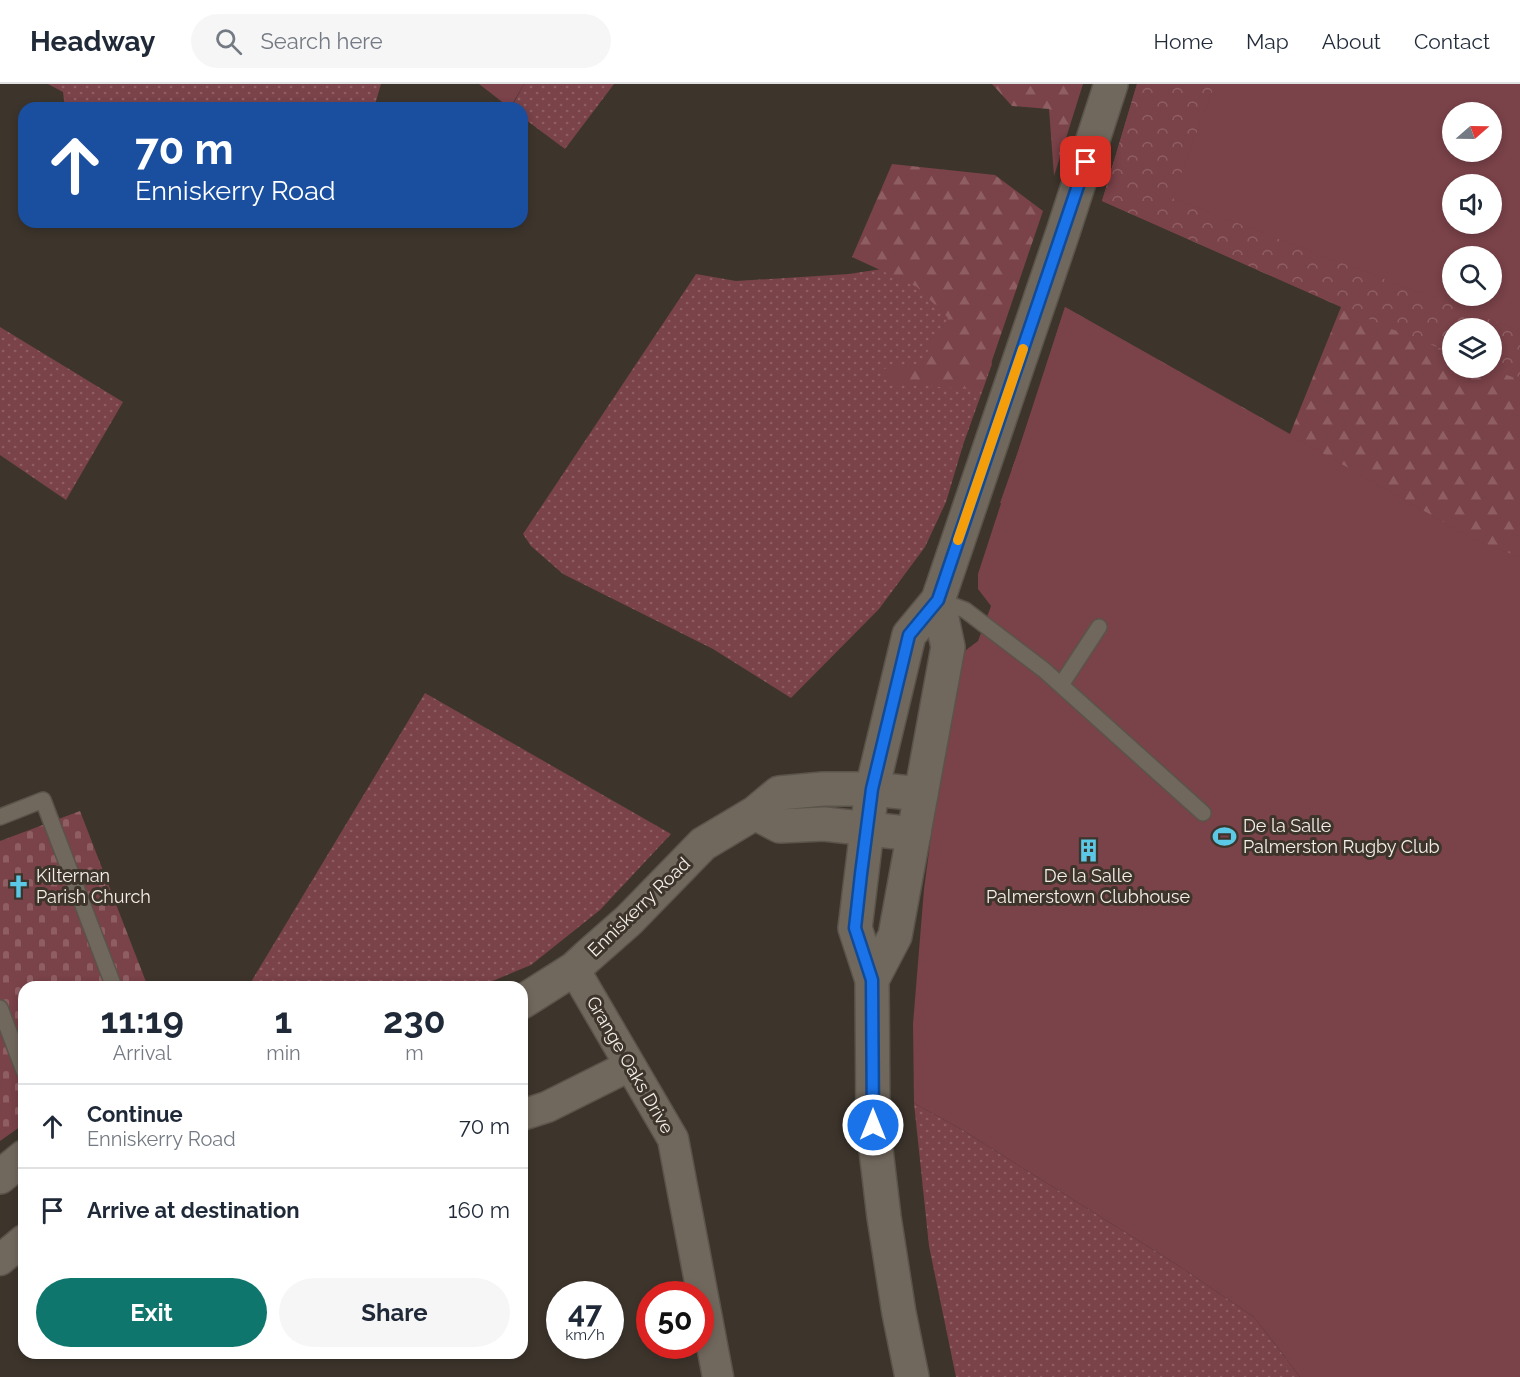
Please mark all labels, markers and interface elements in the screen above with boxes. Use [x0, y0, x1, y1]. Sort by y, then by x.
search box [191, 14, 611, 68]
text: Headway [30, 25, 155, 58]
icon: search [212, 25, 245, 58]
text: Search here [260, 28, 383, 54]
text: Home [1154, 29, 1213, 54]
text: Map [1246, 29, 1289, 54]
text: About [1322, 29, 1381, 54]
text: Contact [1414, 29, 1490, 54]
north arrow [1442, 102, 1502, 162]
map controls [1442, 102, 1502, 378]
text: 70 m [135, 125, 234, 174]
icon: ahead [36, 126, 114, 204]
pin [1060, 136, 1111, 187]
icon: arrive [1069, 145, 1102, 178]
button: sound [1442, 174, 1502, 234]
text: Enniskerry Road [135, 175, 336, 206]
button: search [1442, 246, 1502, 306]
button: layers [1442, 318, 1502, 378]
place label: De la Salle Palmerston Rugby Club [1243, 815, 1440, 857]
sports icon: De la Salle Palmerston Rugby Club [1212, 823, 1238, 849]
building icon: De la Salle Palmerstown Clubhouse [1075, 837, 1101, 863]
street label: Enniskerry Road [583, 853, 694, 961]
place label: Kilternan Parish Church [36, 865, 151, 907]
place label: De la Salle Palmerstown Clubhouse [986, 865, 1190, 907]
church icon: Kilternan Parish Church [5, 873, 31, 899]
street label: Grange Oaks Drive [583, 992, 678, 1137]
text: 11:19 [100, 999, 184, 1041]
text: 1 [275, 999, 292, 1041]
text: 230 [383, 999, 446, 1041]
text: Arrival [113, 1041, 171, 1065]
text: min [266, 1041, 301, 1065]
text: m [405, 1041, 424, 1065]
position arrow [841, 1093, 905, 1157]
text: Continue [87, 1101, 183, 1127]
icon: ahead [36, 1110, 69, 1143]
text: 70 m [459, 1113, 510, 1139]
text: Enniskerry Road [87, 1127, 236, 1151]
icon: arrive [36, 1194, 69, 1227]
text: Arrive at destination [87, 1197, 300, 1223]
text: 160 m [448, 1197, 510, 1223]
button: Exit [36, 1278, 267, 1347]
button: Share [279, 1278, 510, 1347]
speed limit sign: 50 [636, 1281, 714, 1359]
text: 47 [568, 1295, 602, 1330]
text: km/h [565, 1326, 605, 1344]

